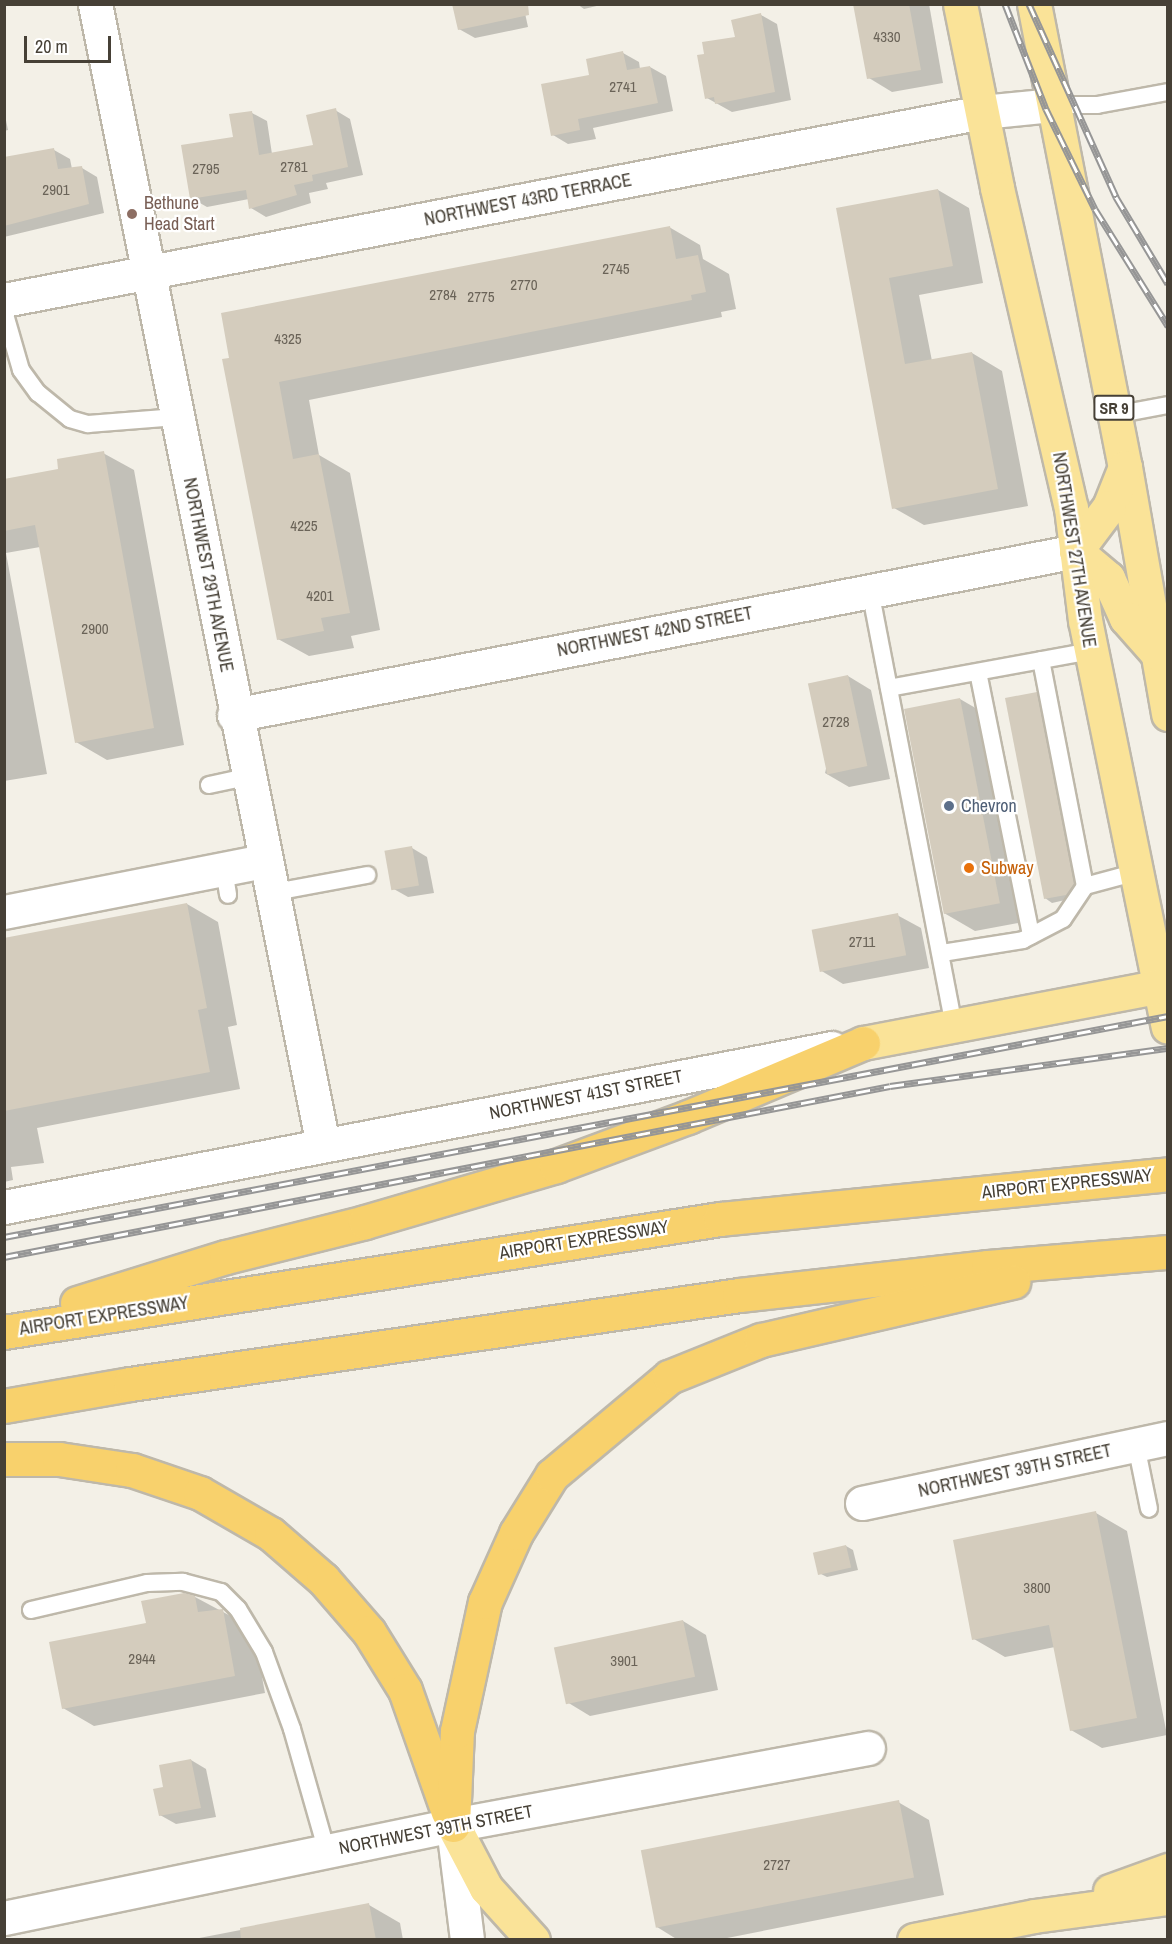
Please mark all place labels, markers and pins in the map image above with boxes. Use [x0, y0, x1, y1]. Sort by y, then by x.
place label: Bethune Head Start [144, 193, 215, 236]
marker: Bethune Head Start [125, 207, 139, 221]
place label: Chevron [961, 795, 1017, 817]
marker: Chevron [942, 799, 956, 813]
place label: Subway [981, 857, 1034, 879]
marker: Subway [962, 861, 976, 875]

